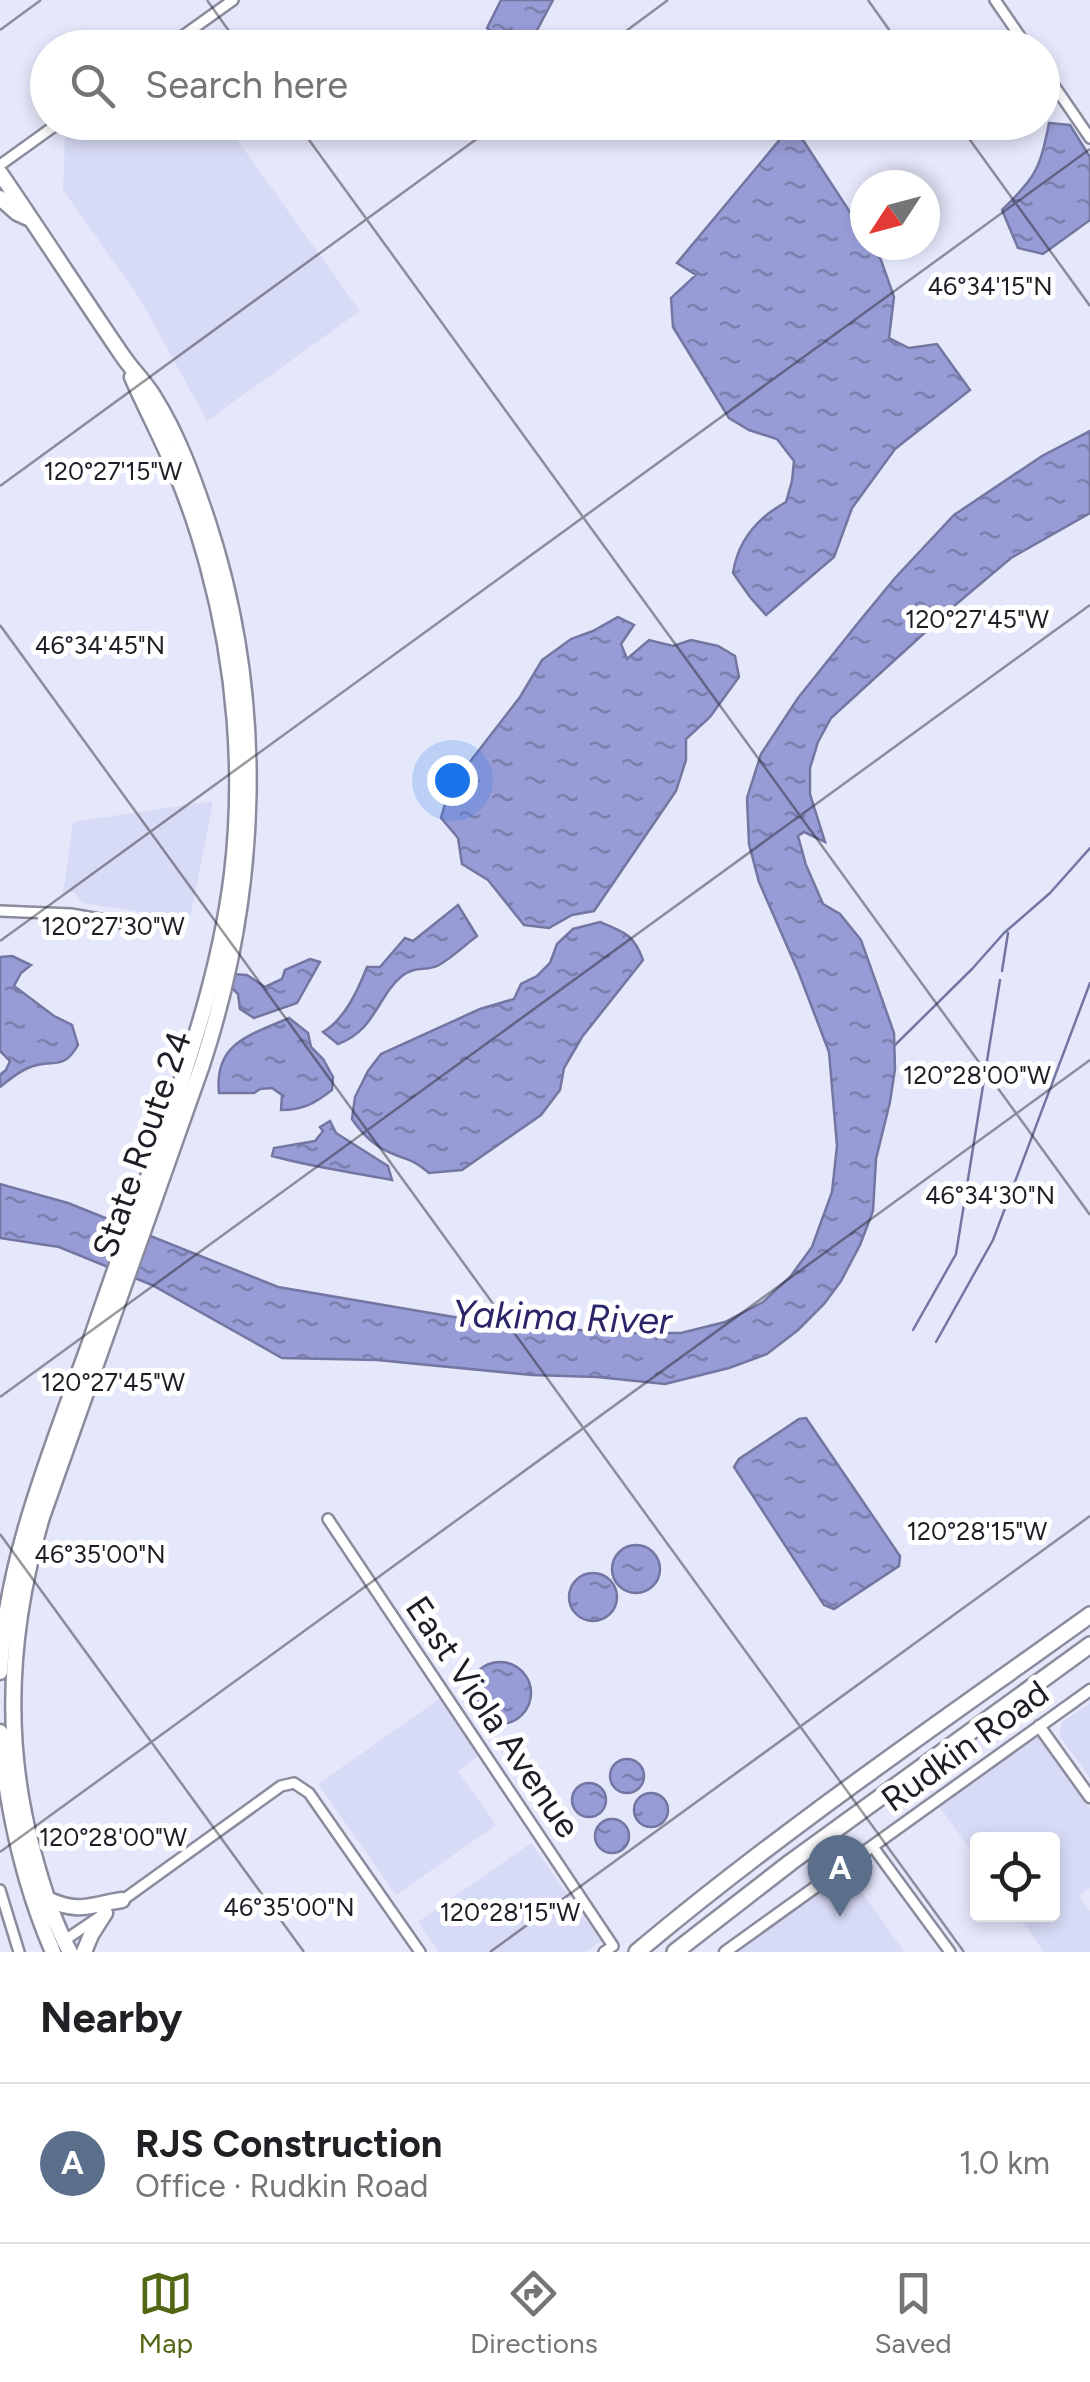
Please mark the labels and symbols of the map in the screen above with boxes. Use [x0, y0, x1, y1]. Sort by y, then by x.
north arrow [850, 170, 940, 260]
text: 46°34'15"N [927, 271, 1053, 301]
text: 120°27'15"W [44, 456, 182, 486]
text: 120°27'45"W [905, 604, 1049, 634]
text: 46°34'45"N [35, 630, 165, 660]
your location [427, 755, 478, 806]
text: 120°27'30"W [41, 911, 185, 941]
street label: State Route 24 [84, 1025, 200, 1263]
text: 120°28'00"W [903, 1060, 1051, 1090]
text: 46°34'30"N [925, 1180, 1055, 1210]
water label: Yakima River [451, 1290, 674, 1344]
text: 120°27'45"W [41, 1367, 185, 1397]
text: 120°28'15"W [907, 1516, 1047, 1546]
text: 46°35'00"N [34, 1539, 166, 1569]
street label: East Viola Avenue [397, 1588, 589, 1846]
street label: Rudkin Road [873, 1671, 1057, 1821]
text: 120°28'00"W [39, 1822, 187, 1852]
pin: A [808, 1834, 872, 1917]
text: 46°35'00"N [223, 1892, 355, 1922]
text: 120°28'15"W [440, 1897, 580, 1927]

